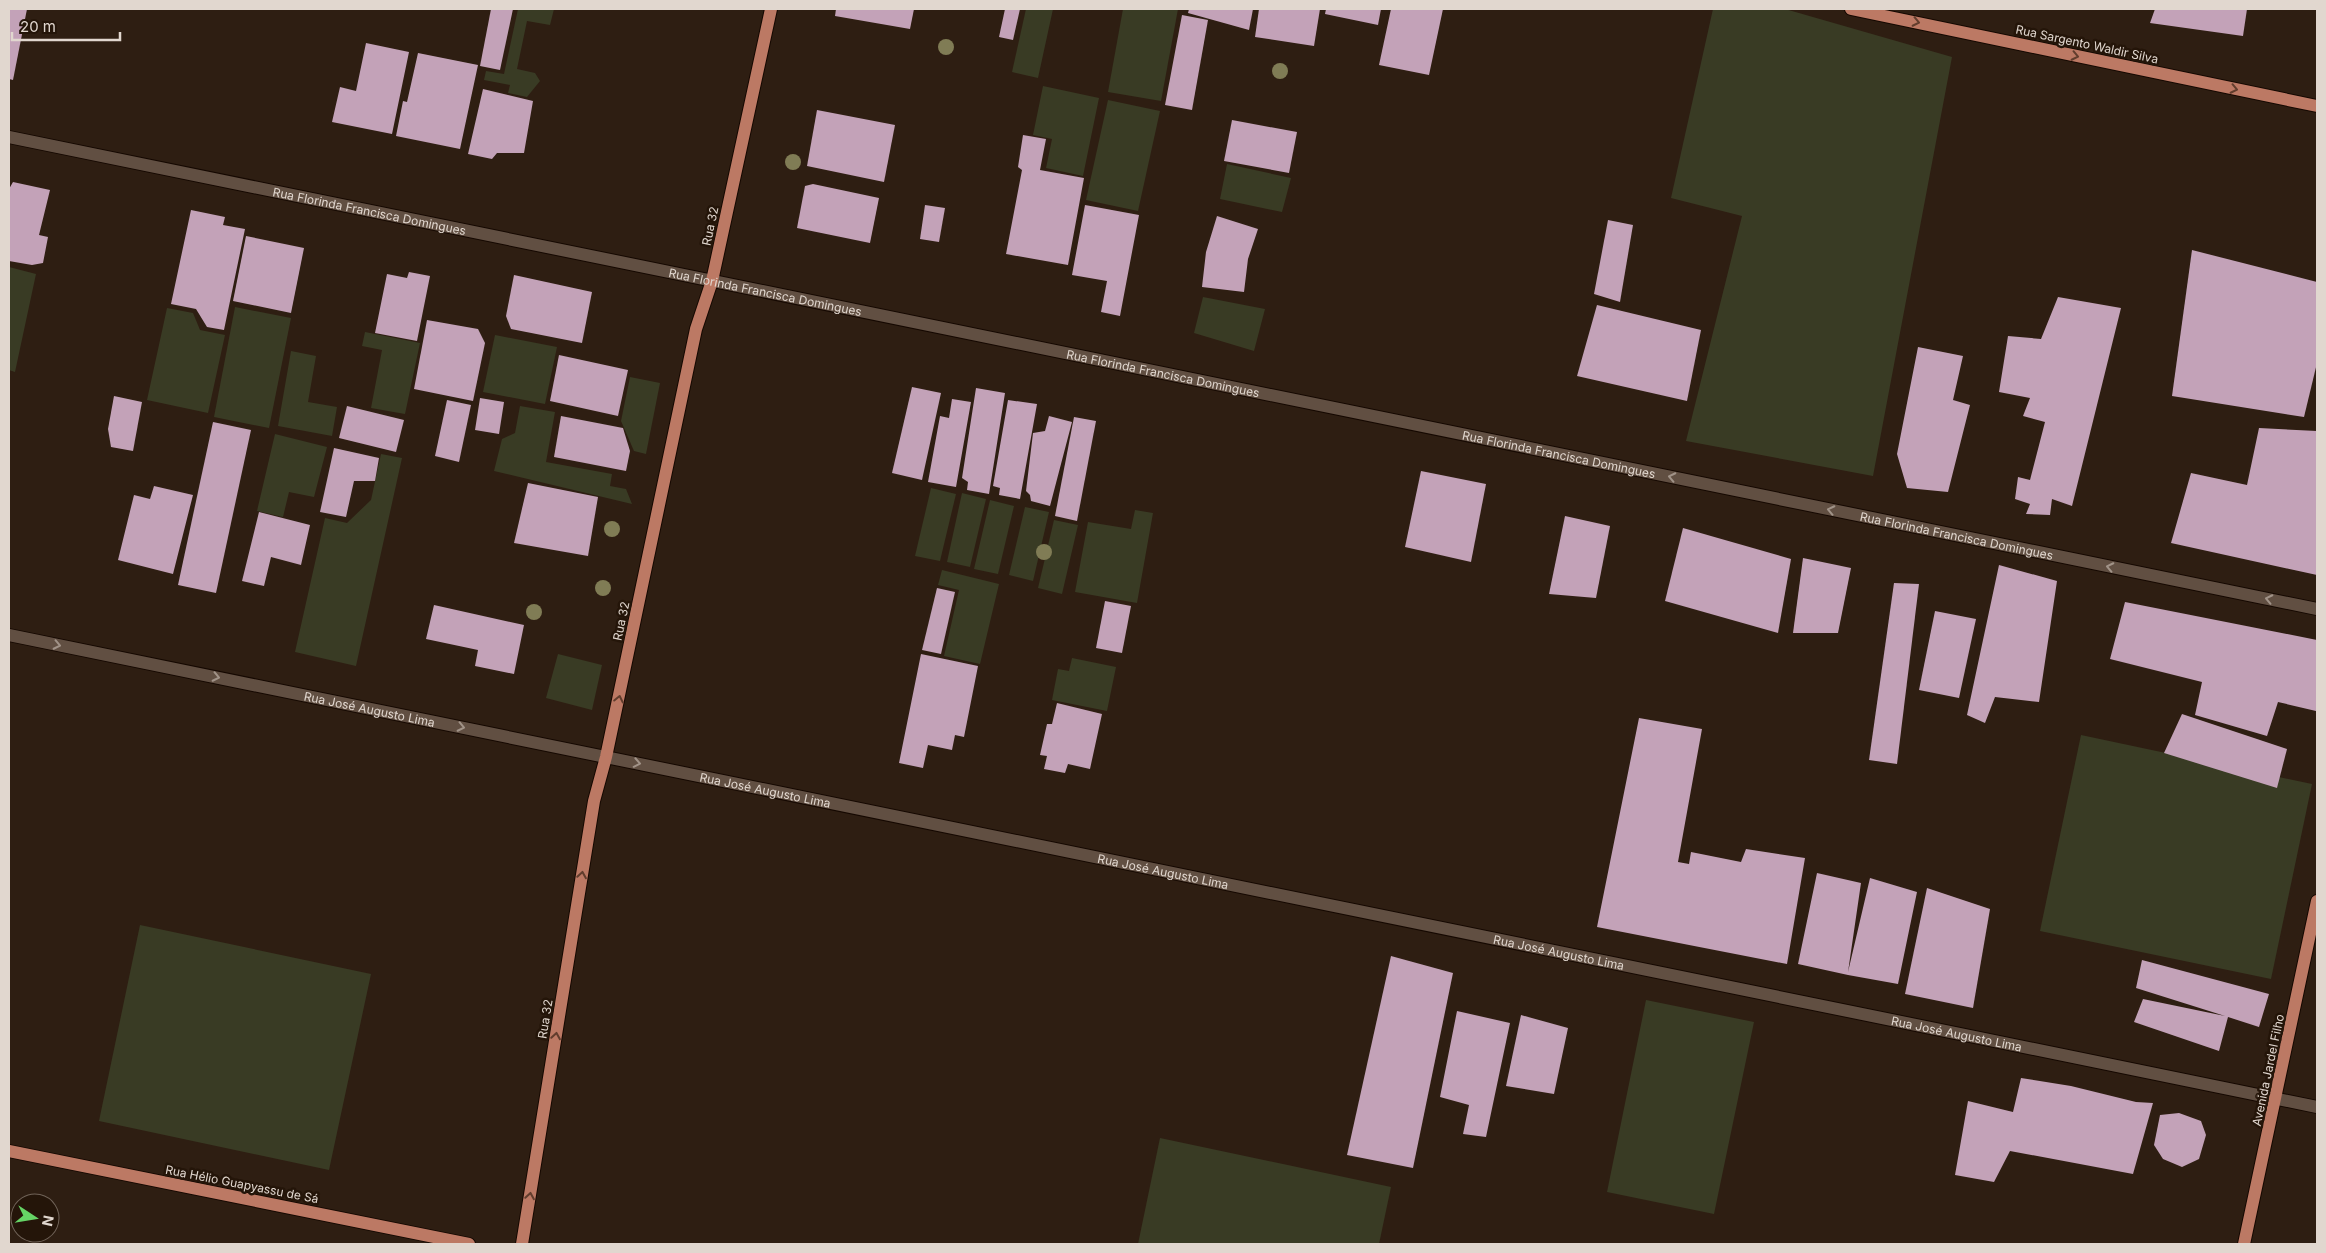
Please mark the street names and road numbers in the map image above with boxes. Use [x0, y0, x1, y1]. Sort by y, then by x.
street label: Rua Sargento Waldir Silva [2014, 22, 2160, 66]
street label: Rua Florinda Francisca Domingues [272, 184, 467, 238]
street label: Rua 32 [699, 205, 721, 247]
street label: Rua Florinda Francisca Domingues [667, 265, 863, 319]
street label: Rua Florinda Francisca Domingues [1065, 346, 1261, 400]
street label: Rua Florinda Francisca Domingues [1461, 427, 1657, 481]
street label: Rua Florinda Francisca Domingues [1859, 508, 2055, 562]
street label: Rua 32 [610, 600, 632, 642]
street label: Rua José Augusto Lima [303, 688, 436, 729]
street label: Rua José Augusto Lima [699, 769, 832, 810]
street label: Rua José Augusto Lima [1096, 850, 1230, 892]
street label: Rua José Augusto Lima [1492, 931, 1626, 973]
street label: Rua 32 [534, 998, 556, 1040]
street label: Rua José Augusto Lima [1890, 1013, 2023, 1054]
street label: Avenida Jardel Filho [2249, 1013, 2287, 1127]
street label: Rua Hélio Guapyassu de Sá [164, 1162, 320, 1206]

